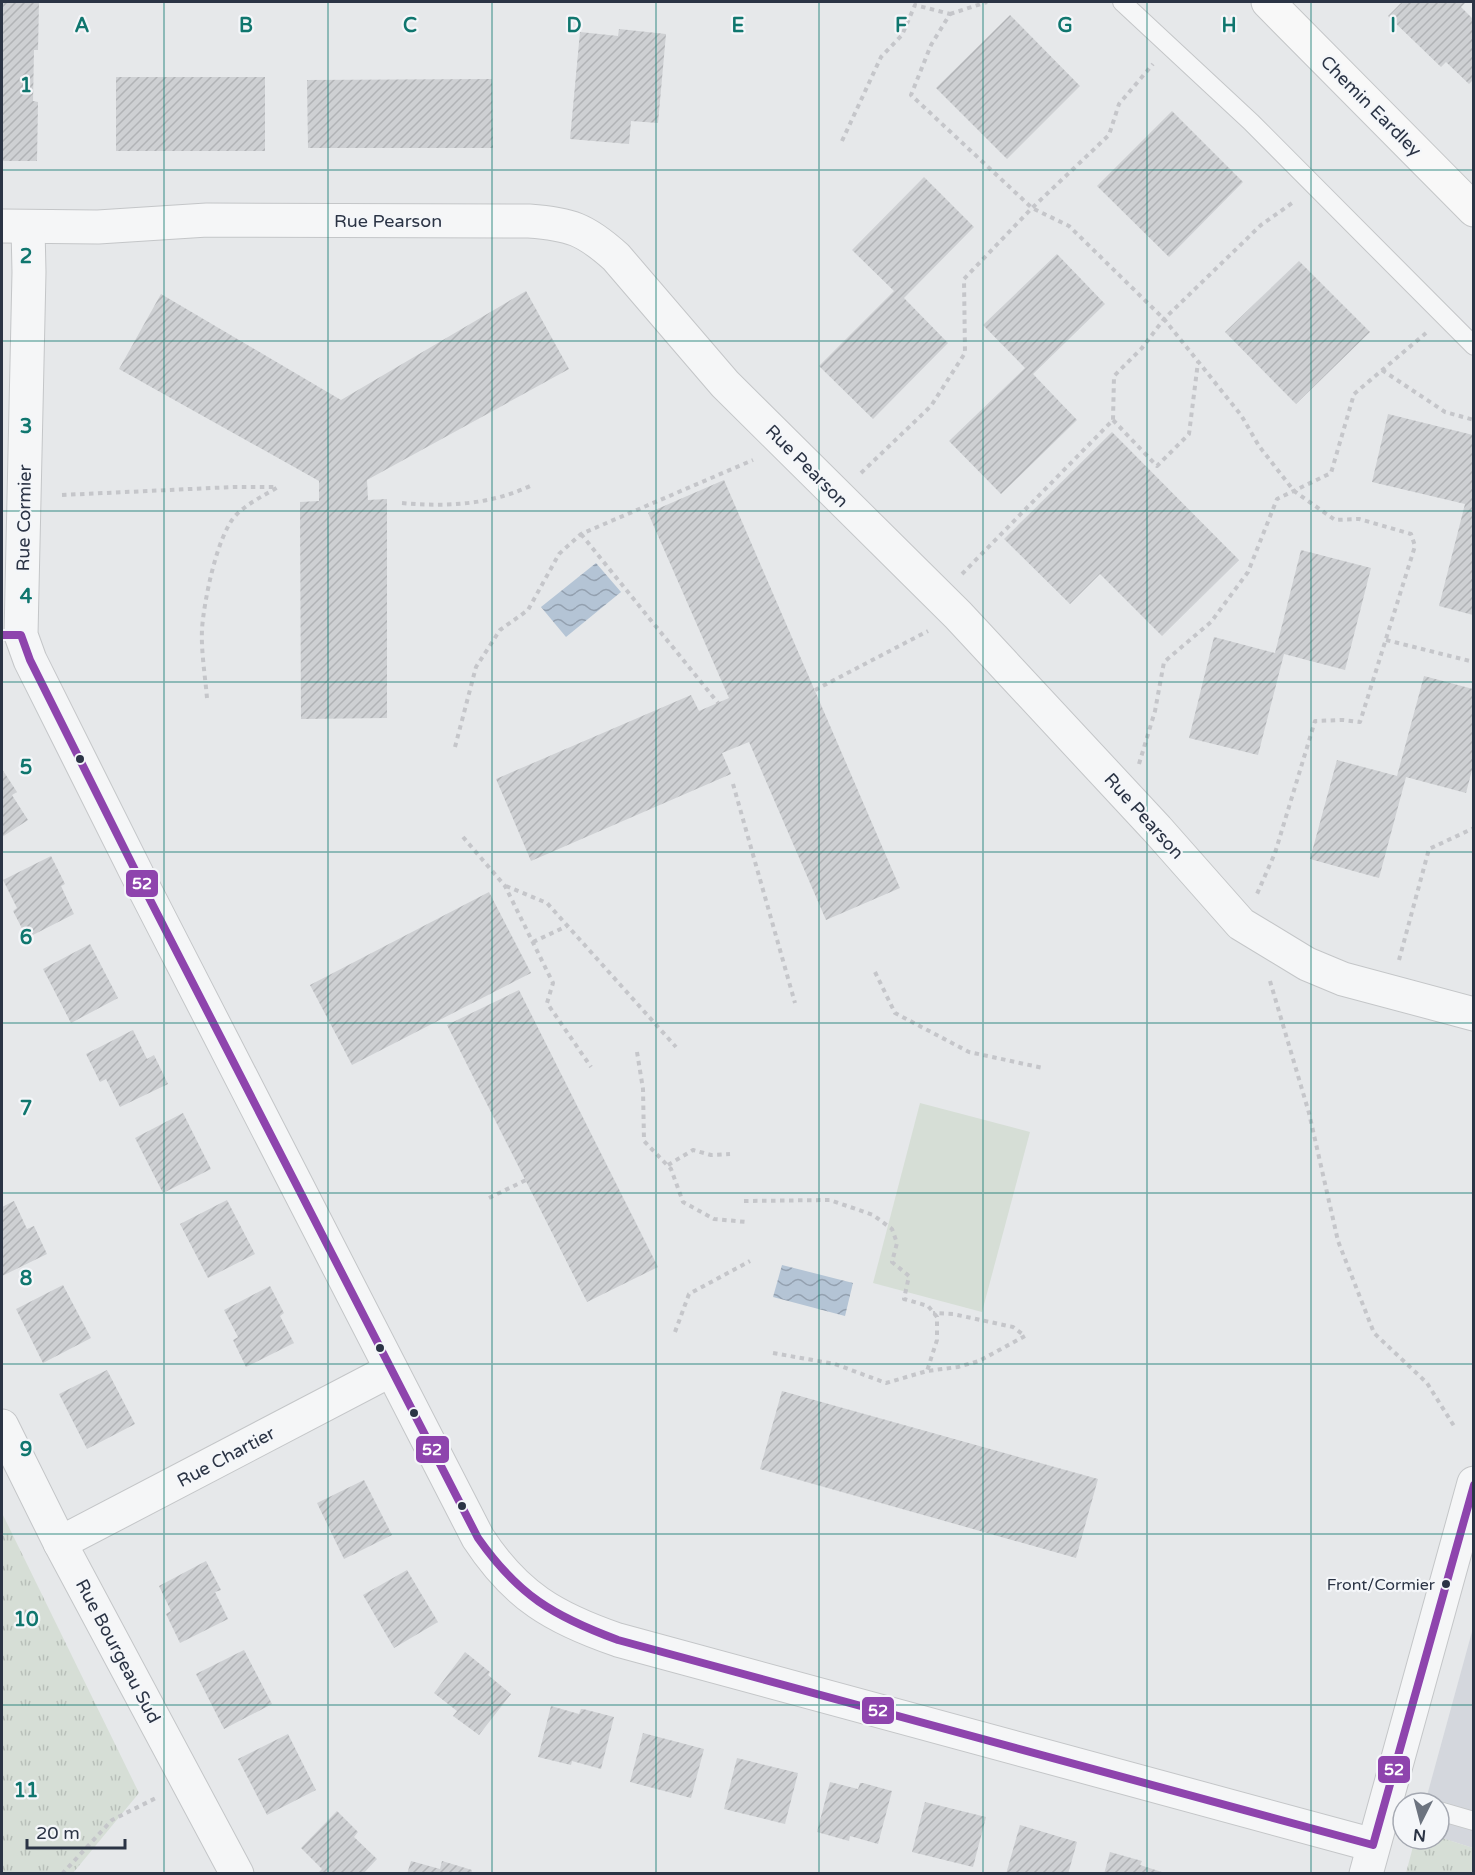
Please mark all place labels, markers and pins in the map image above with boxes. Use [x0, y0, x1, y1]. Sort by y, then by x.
unlabelled marker [74, 753, 86, 765]
unlabelled marker [374, 1342, 386, 1354]
unlabelled marker [408, 1407, 420, 1419]
unlabelled marker [456, 1500, 468, 1512]
place label: Front/Cormier [1327, 1575, 1436, 1595]
marker: Front/Cormier [1440, 1578, 1452, 1590]

